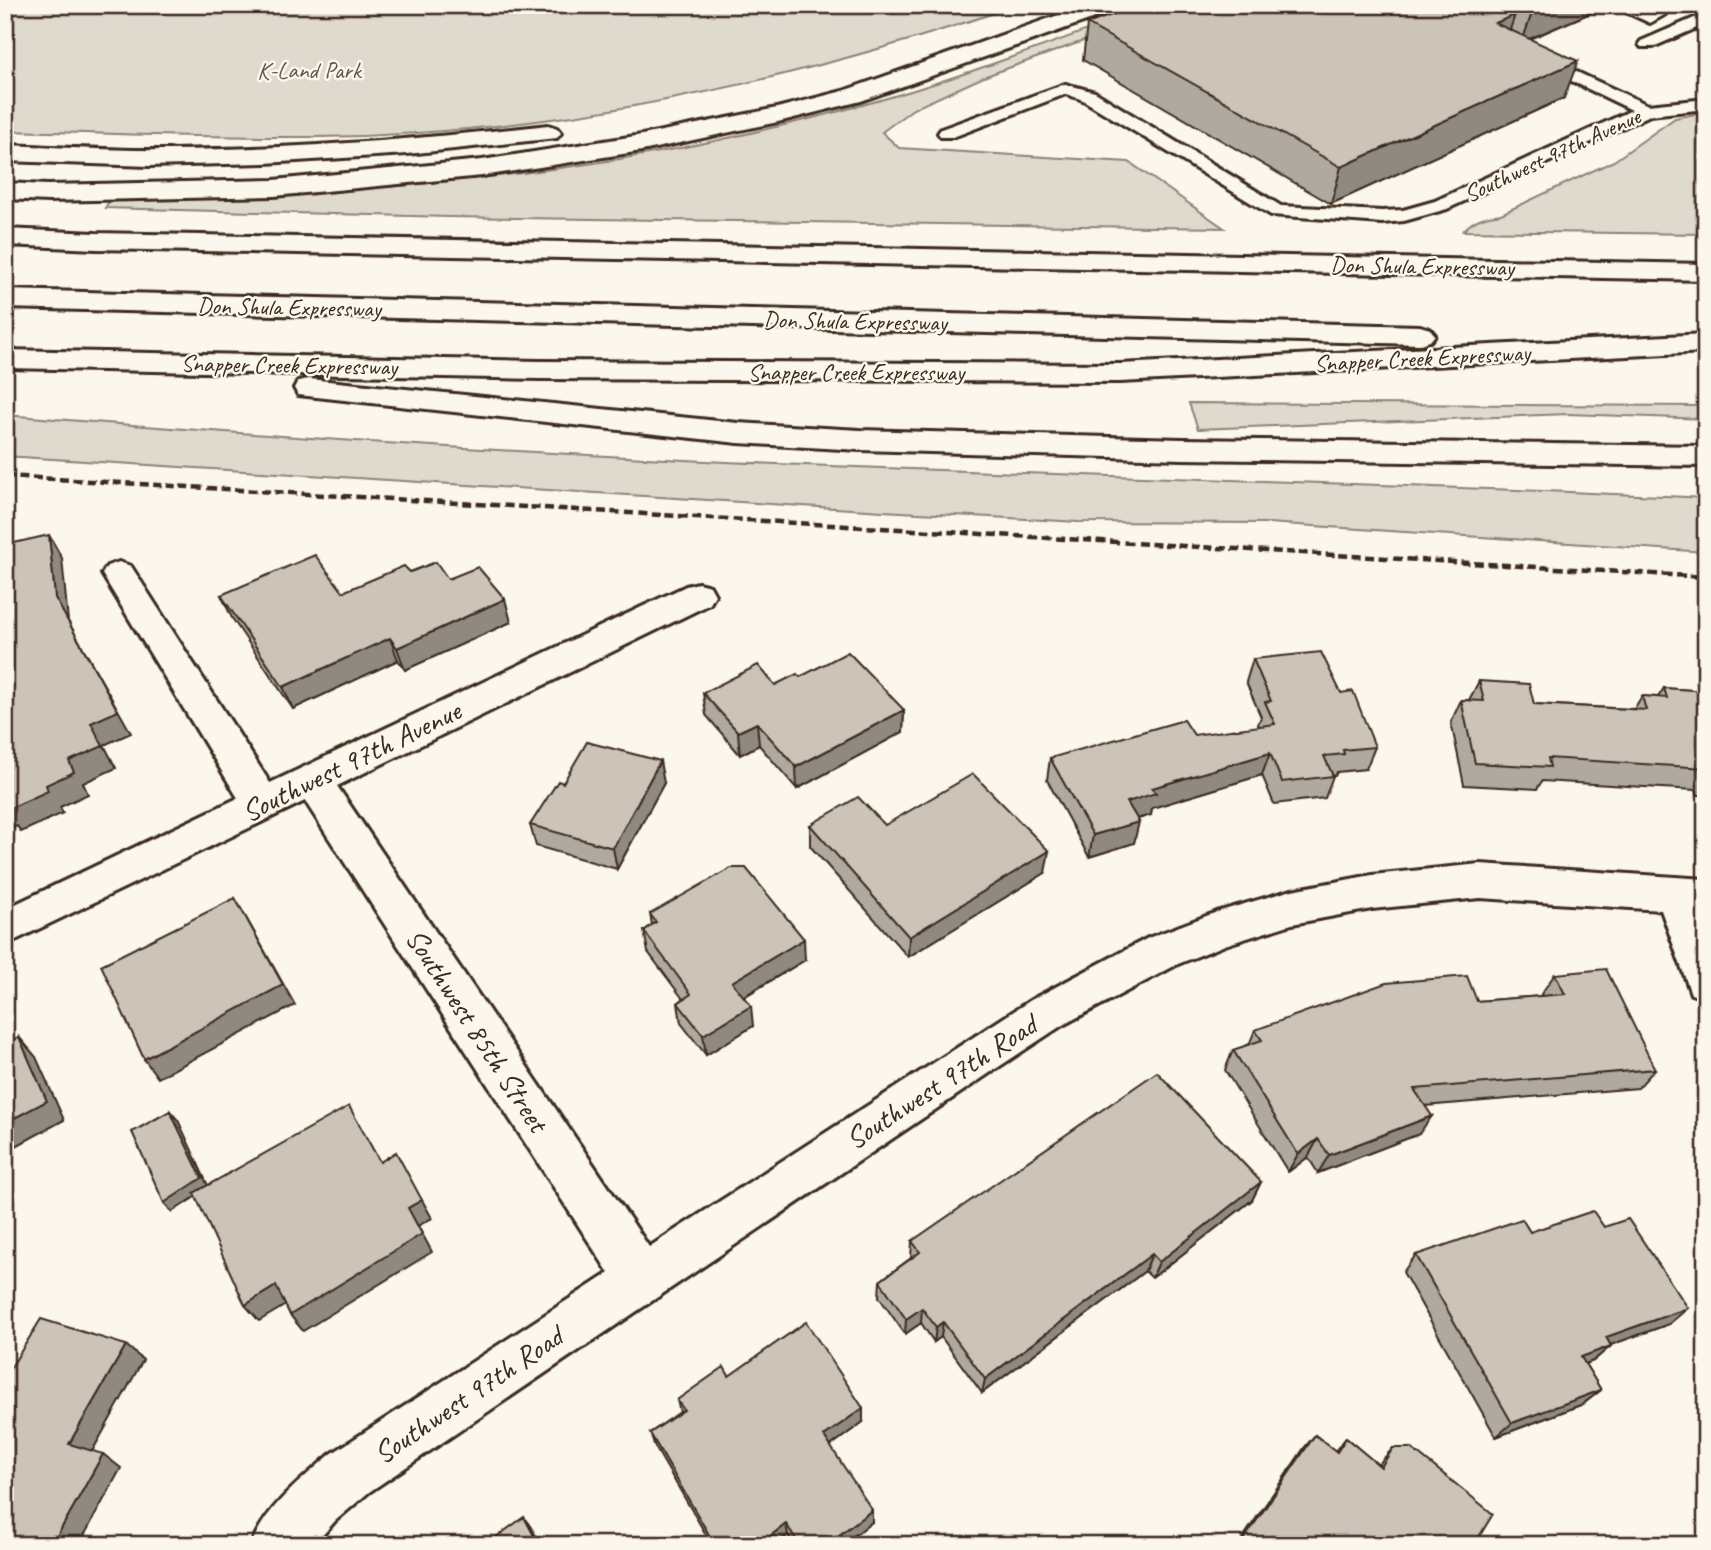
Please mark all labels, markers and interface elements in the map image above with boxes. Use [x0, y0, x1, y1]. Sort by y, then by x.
park label: K-Land Park [257, 55, 363, 85]
street label: Southwest 97th Avenue [1459, 100, 1647, 209]
street label: Don Shula Expressway [1330, 249, 1516, 283]
street label: Don Shula Expressway [197, 290, 383, 324]
street label: Don Shula Expressway [763, 304, 949, 338]
street label: Snapper Creek Expressway [1313, 337, 1533, 379]
street label: Snapper Creek Expressway [181, 348, 399, 382]
street label: Snapper Creek Expressway [748, 357, 966, 387]
street label: Southwest 97th Avenue [235, 691, 469, 830]
street label: Southwest 85th Street [397, 921, 559, 1141]
street label: Southwest 97th Road [838, 1004, 1047, 1158]
street label: Southwest 97th Road [366, 1315, 573, 1472]

